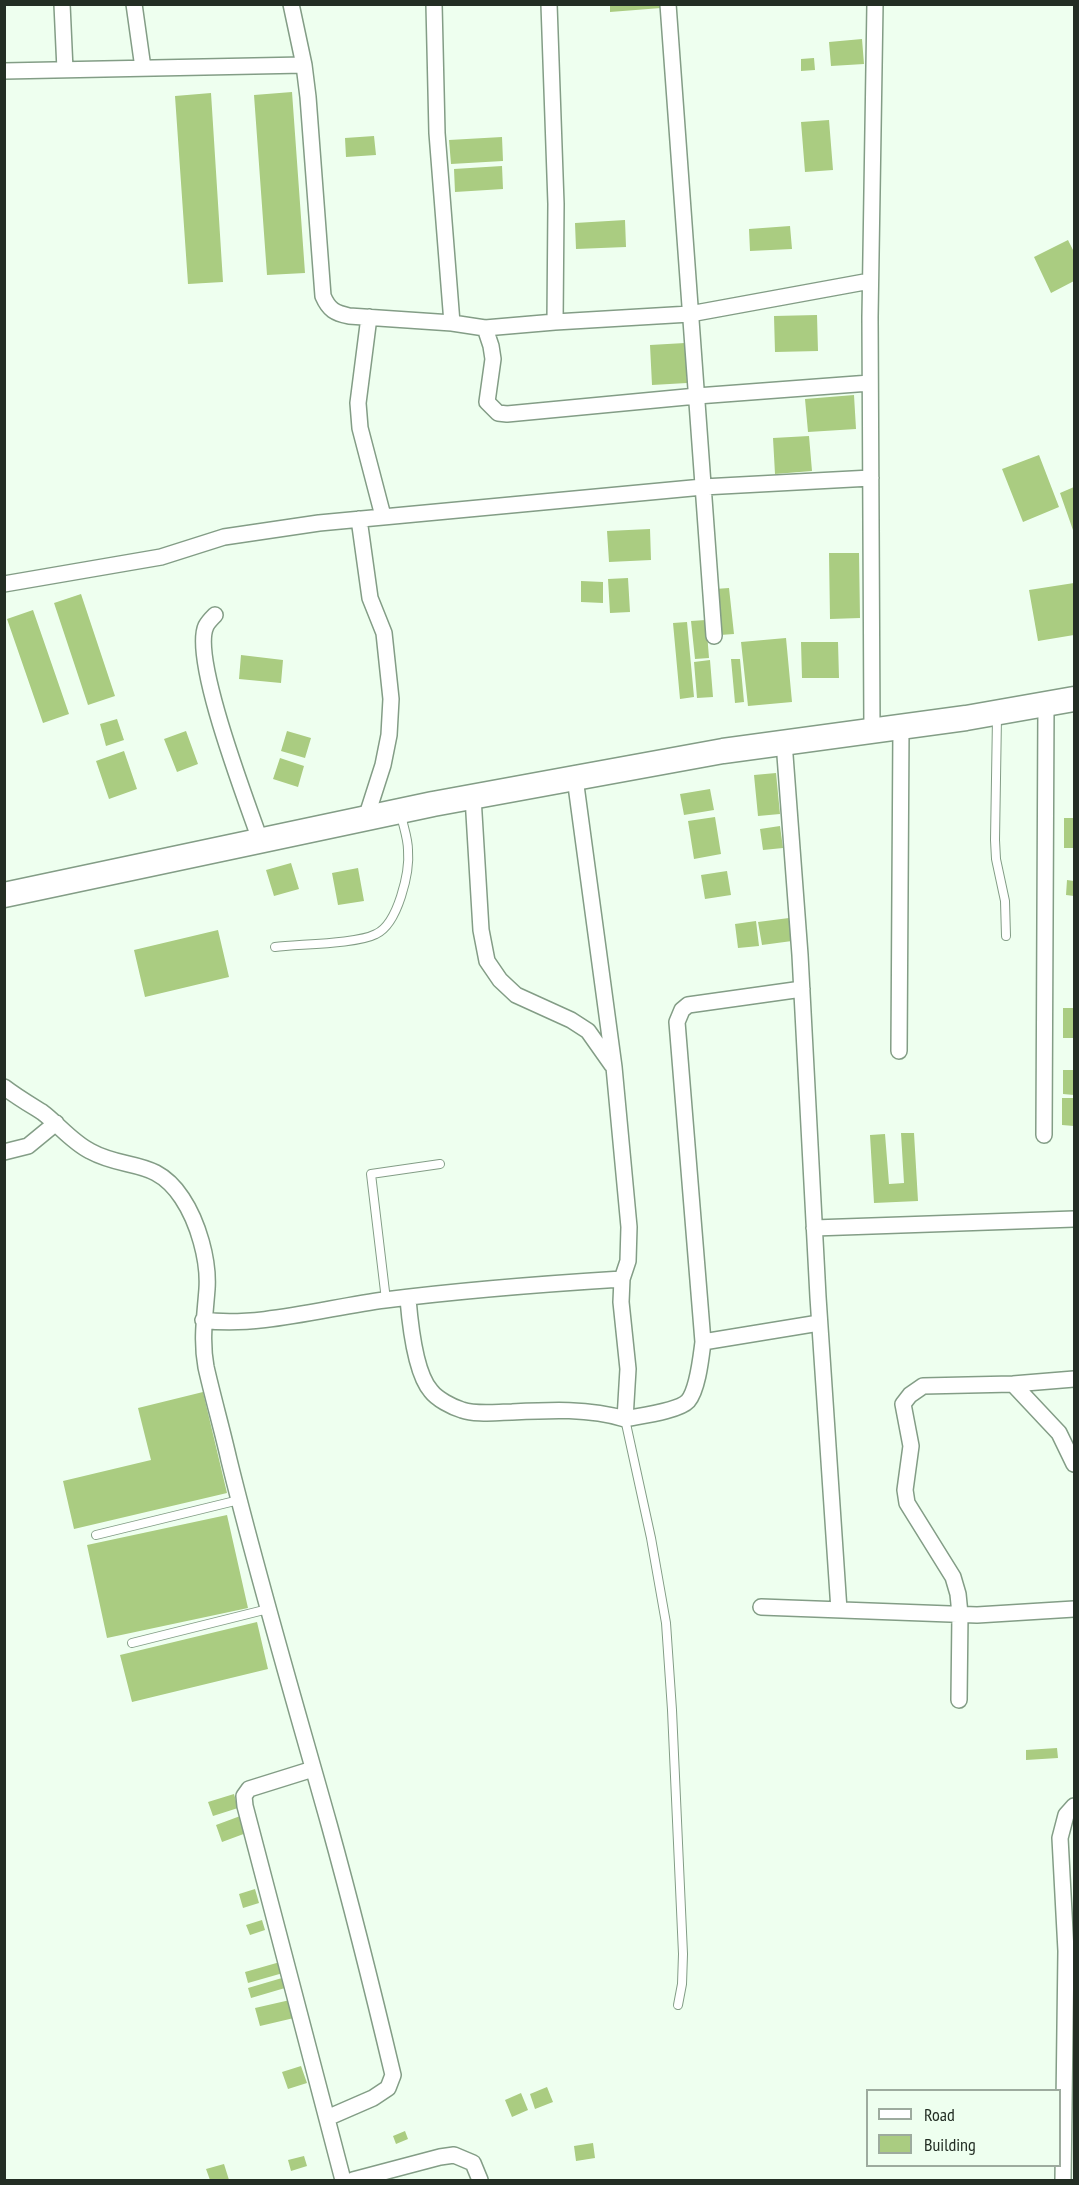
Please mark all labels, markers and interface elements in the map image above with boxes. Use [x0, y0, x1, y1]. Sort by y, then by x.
legend [866, 2089, 1061, 2167]
text: Road [924, 2103, 955, 2126]
text: Building [924, 2133, 976, 2156]

